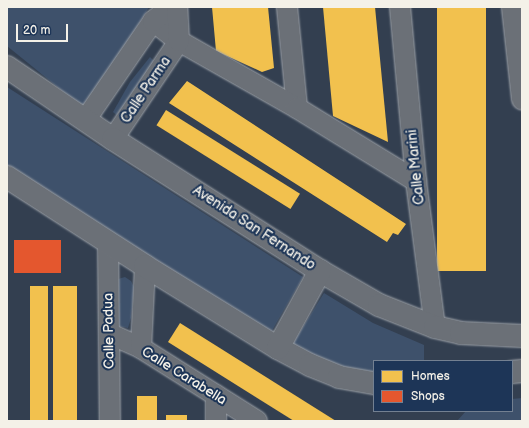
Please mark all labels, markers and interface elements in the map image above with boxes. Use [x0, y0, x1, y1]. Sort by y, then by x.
scale bar [18, 16, 70, 42]
text: 20 m [23, 23, 50, 38]
street label: Calle Parma [118, 53, 174, 127]
street label: Calle Marini [404, 129, 428, 205]
street label: Avenida San Fernando [189, 182, 319, 274]
street label: Calle Padua [100, 293, 118, 369]
street label: Calle Carabella [138, 343, 230, 409]
legend [373, 360, 513, 412]
text: Homes [411, 369, 450, 384]
text: Shops [411, 389, 445, 404]

